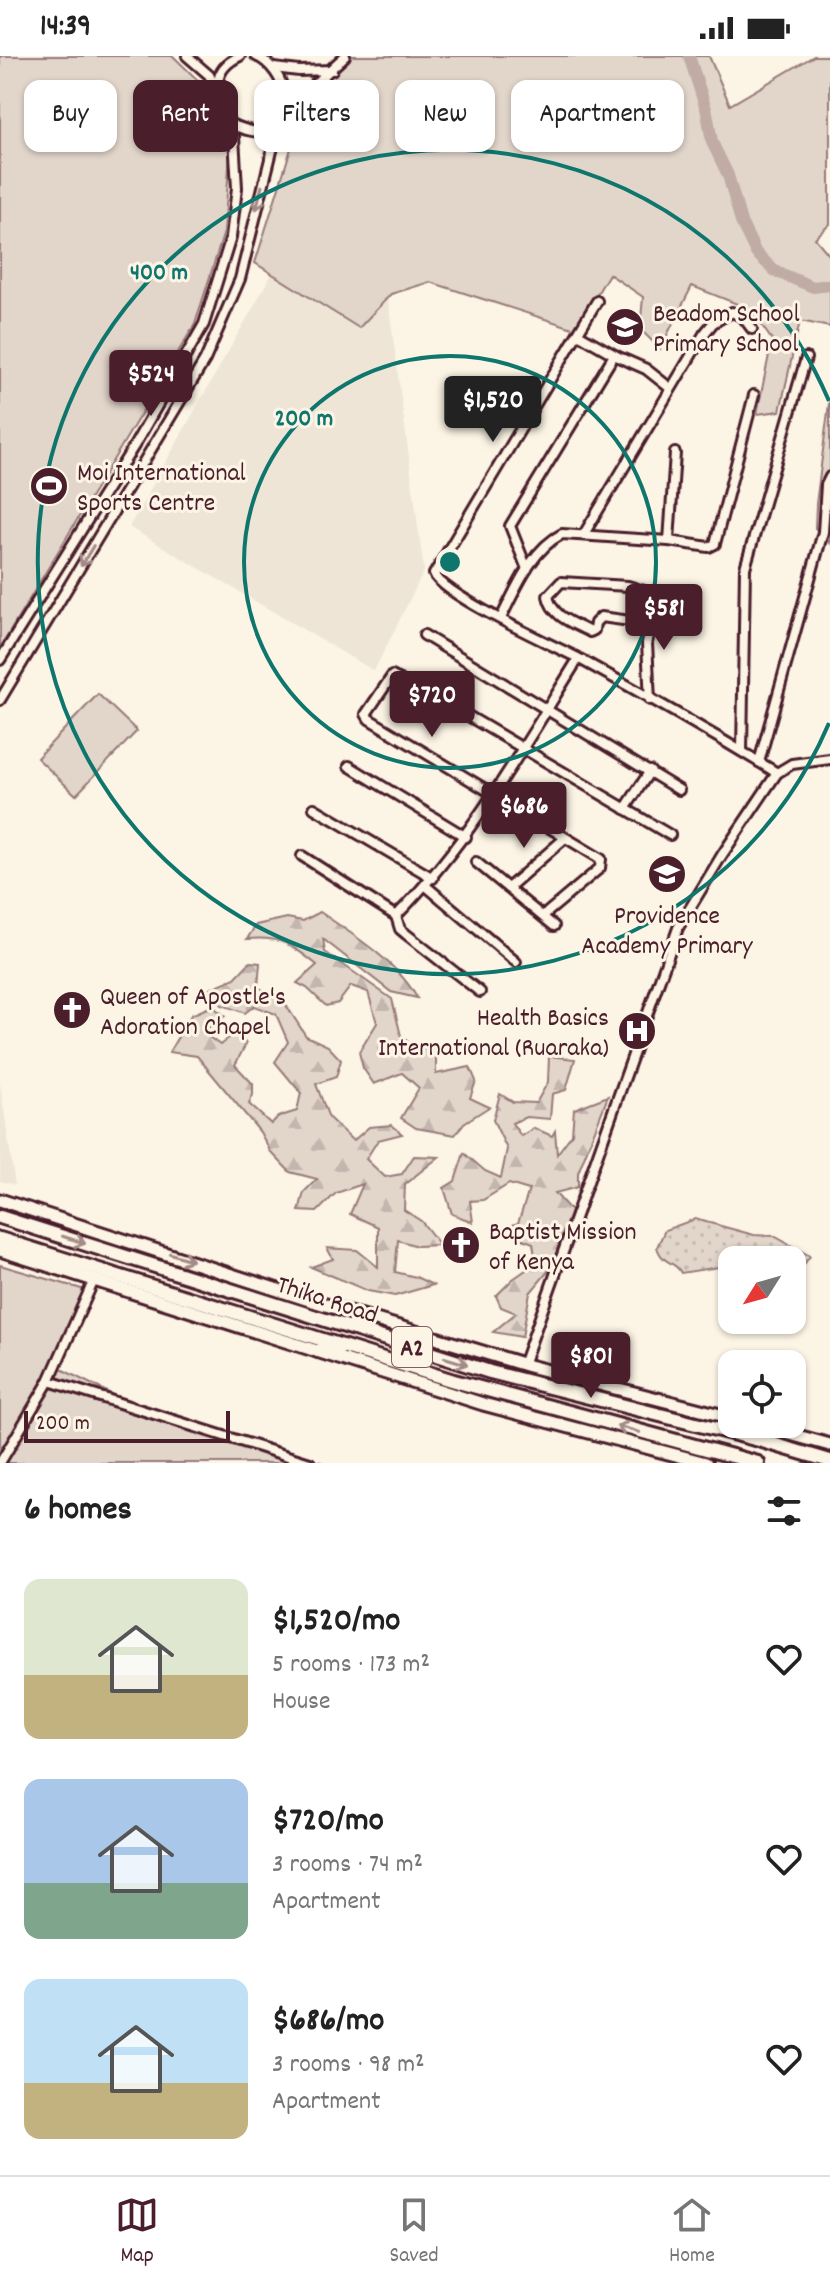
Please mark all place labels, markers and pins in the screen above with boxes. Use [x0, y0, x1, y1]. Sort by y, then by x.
place label: Beadom School Primary School [653, 297, 800, 364]
school or university icon: Beadom School Primary School [604, 306, 646, 348]
pin: $524 [104, 350, 198, 418]
pin: $1,520 [428, 376, 558, 444]
place label: Moi International Sports Centre [77, 456, 246, 523]
sports icon: Moi International Sports Centre [28, 465, 70, 507]
centre of rings [436, 548, 464, 576]
pin: $581 [617, 584, 711, 652]
pin: $720 [385, 671, 479, 739]
pin: $686 [477, 782, 571, 850]
school or university icon: Providence Academy Primary [646, 853, 688, 895]
place label: Providence Academy Primary [581, 899, 753, 966]
place label: Queen of Apostle's Adoration Chapel [100, 980, 286, 1047]
church icon: Queen of Apostle's Adoration Chapel [51, 989, 93, 1031]
place label: Health Basics International (Ruaraka) [378, 1001, 609, 1068]
hospital icon: Health Basics International (Ruaraka) [616, 1010, 658, 1052]
place label: Baptist Mission of Kenya [489, 1215, 637, 1282]
church icon: Baptist Mission of Kenya [440, 1224, 482, 1266]
pin: $801 [544, 1332, 638, 1400]

